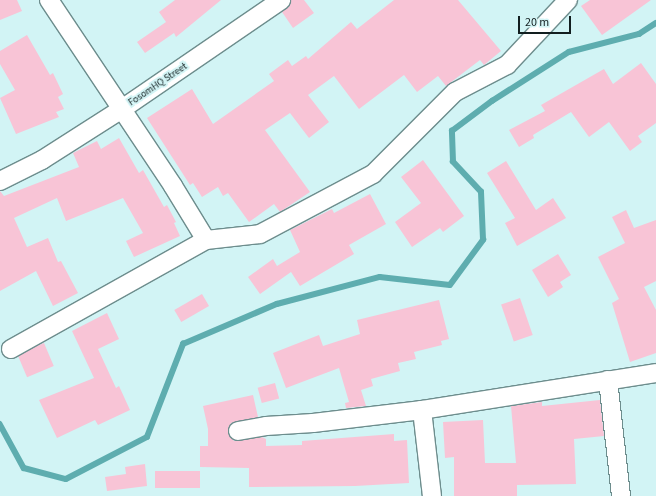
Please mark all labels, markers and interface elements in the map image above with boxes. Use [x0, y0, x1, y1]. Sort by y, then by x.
scale bar [520, 8, 573, 34]
text: 20 m [525, 14, 549, 31]
street label: FosomHQ Street [126, 61, 190, 109]

